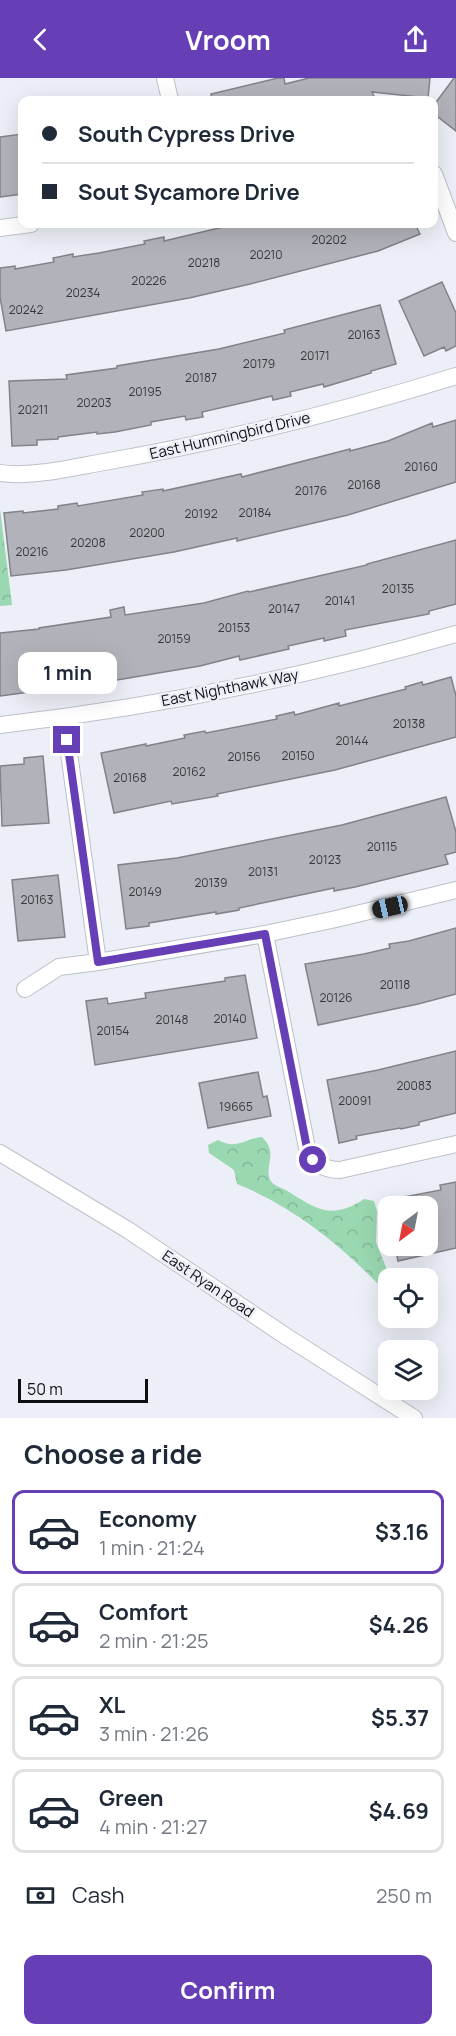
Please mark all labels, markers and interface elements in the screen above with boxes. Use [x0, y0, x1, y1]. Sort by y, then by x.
text: Vroom [185, 21, 271, 58]
icon: back [24, 23, 57, 56]
icon: share [399, 23, 432, 56]
text: South Cypress Drive [78, 119, 295, 149]
text: Sout Sycamore Drive [78, 177, 300, 207]
house number: 20202 [311, 231, 347, 248]
house number: 20210 [249, 246, 283, 263]
house number: 20218 [188, 254, 220, 271]
house number: 20226 [131, 272, 167, 289]
house number: 20234 [66, 284, 100, 301]
house number: 20242 [9, 301, 43, 318]
house number: 20163 [348, 326, 380, 343]
house number: 20171 [300, 347, 330, 364]
house number: 20179 [243, 355, 275, 372]
house number: 20187 [185, 369, 217, 386]
house number: 20195 [128, 383, 162, 400]
house number: 20203 [77, 394, 111, 411]
house number: 20211 [18, 401, 48, 418]
street label: East Hummingbird Drive [147, 407, 313, 464]
house number: 20160 [404, 458, 438, 475]
house number: 20168 [347, 476, 381, 493]
house number: 20176 [295, 482, 327, 499]
house number: 20184 [239, 504, 271, 521]
house number: 20192 [184, 505, 218, 522]
house number: 20200 [129, 524, 165, 541]
house number: 20208 [70, 534, 106, 551]
house number: 20216 [15, 543, 49, 560]
house number: 20135 [382, 580, 414, 597]
house number: 20141 [325, 592, 355, 609]
house number: 20147 [268, 600, 300, 617]
house number: 20153 [218, 619, 250, 636]
house number: 20159 [157, 630, 191, 647]
callout: 1 min [17, 653, 116, 695]
text: 1 min [43, 659, 92, 686]
street label: East Nighthawk Way [159, 664, 300, 711]
house number: 20138 [393, 715, 425, 732]
route end [53, 726, 80, 753]
house number: 20144 [335, 732, 369, 749]
house number: 20150 [281, 747, 315, 764]
house number: 20156 [227, 748, 261, 765]
house number: 20162 [172, 763, 206, 780]
house number: 20168 [113, 769, 147, 786]
house number: 20115 [367, 838, 397, 855]
house number: 20123 [309, 851, 341, 868]
house number: 20131 [248, 863, 278, 880]
house number: 20139 [195, 874, 227, 891]
house number: 20149 [128, 883, 162, 900]
house number: 20163 [21, 891, 53, 908]
car [370, 894, 410, 920]
house number: 20118 [380, 976, 410, 993]
house number: 20126 [319, 989, 353, 1006]
house number: 20140 [213, 1010, 247, 1027]
house number: 20148 [156, 1011, 188, 1028]
house number: 20154 [97, 1022, 129, 1039]
house number: 20083 [396, 1077, 432, 1094]
house number: 20091 [338, 1092, 372, 1109]
house number: 19665 [219, 1098, 253, 1115]
route start [299, 1146, 326, 1173]
north arrow [378, 1196, 438, 1256]
map controls [378, 1196, 438, 1400]
street label: East Ryan Road [158, 1245, 258, 1322]
button: locate [378, 1268, 438, 1328]
button: layers [378, 1340, 438, 1400]
scale bar [18, 1376, 148, 1404]
text: 50 m [27, 1378, 63, 1400]
text: Choose a ride [24, 1435, 202, 1472]
text: Economy [99, 1504, 197, 1534]
icon: car [27, 1505, 81, 1559]
text: $3.16 [375, 1517, 429, 1547]
text: 1 min · 21:24 [99, 1534, 205, 1561]
text: Comfort [99, 1597, 188, 1627]
icon: car [27, 1598, 81, 1652]
text: $4.26 [369, 1610, 429, 1640]
text: 2 min · 21:25 [99, 1627, 209, 1654]
text: XL [99, 1690, 125, 1720]
icon: car [27, 1691, 81, 1745]
text: $5.37 [371, 1703, 429, 1733]
text: 3 min · 21:26 [99, 1720, 209, 1747]
text: Green [99, 1783, 164, 1813]
icon: car [27, 1784, 81, 1838]
text: $4.69 [369, 1796, 429, 1826]
text: 4 min · 21:27 [99, 1813, 207, 1840]
icon: cash [24, 1879, 57, 1912]
text: Cash [72, 1880, 125, 1910]
text: 250 m [376, 1882, 432, 1909]
button: Confirm [24, 1955, 432, 2024]

